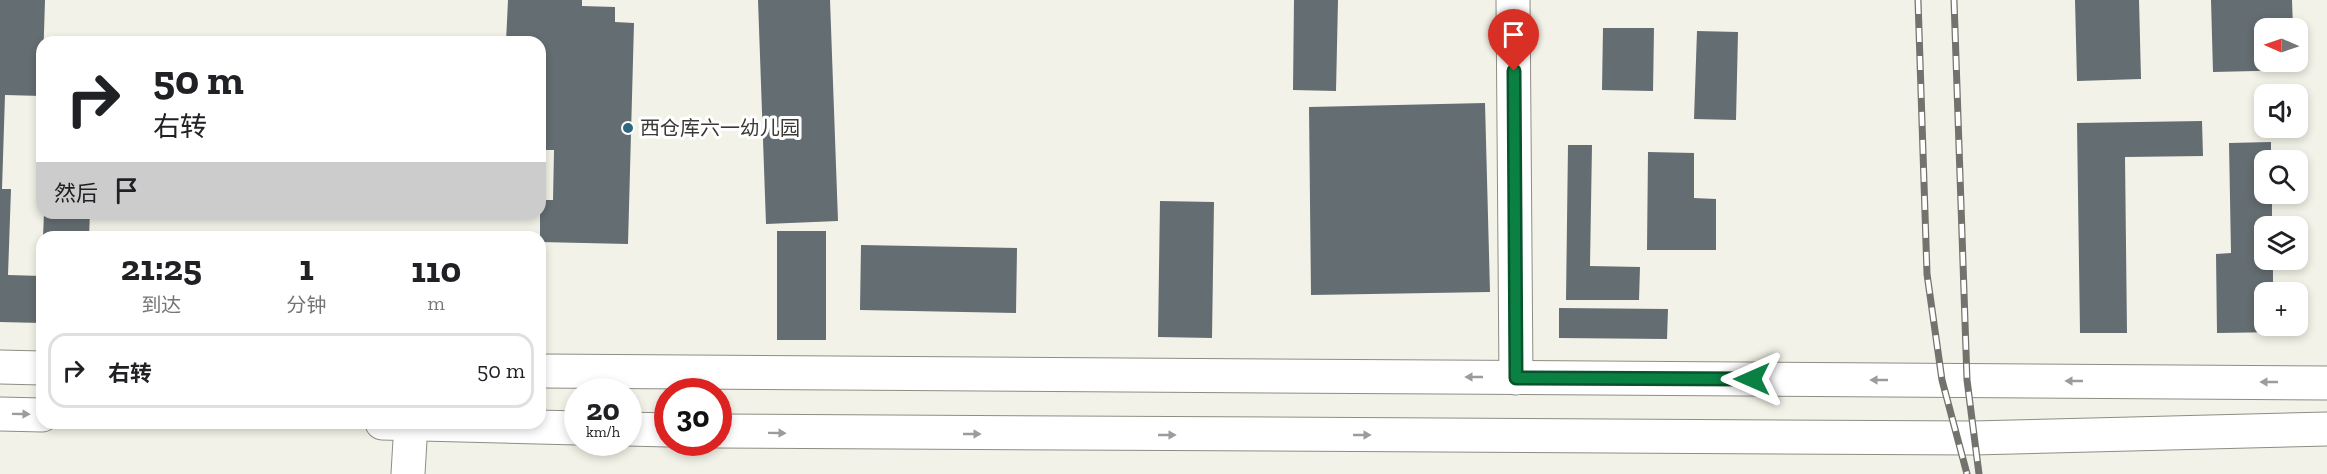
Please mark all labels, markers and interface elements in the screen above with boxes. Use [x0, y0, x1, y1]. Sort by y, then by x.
pin [1488, 9, 1539, 71]
icon: arrive [1497, 18, 1530, 51]
north arrow [2254, 18, 2308, 72]
map controls [2254, 18, 2308, 336]
text: 50 m [153, 54, 244, 105]
icon: right [54, 60, 132, 138]
button: sound [2254, 84, 2308, 138]
text: 右转 [153, 111, 207, 143]
place label: 西仓库六一幼儿园 [640, 116, 800, 140]
marker: 西仓库六一幼儿园 [621, 121, 635, 135]
button: search [2254, 150, 2308, 204]
icon: arrive [110, 174, 143, 207]
text: 然后 [54, 180, 98, 207]
button: layers [2254, 216, 2308, 270]
text: 21:25 [121, 246, 202, 289]
text: 1 [299, 246, 314, 289]
text: 110 [411, 248, 461, 291]
button: + [2254, 282, 2308, 336]
text: m [428, 291, 445, 315]
text: 到达 [141, 293, 181, 317]
text: 分钟 [287, 293, 327, 317]
position arrow [1720, 347, 1784, 411]
icon: right [57, 354, 90, 387]
text: 50 m [477, 357, 525, 384]
text: 右转 [108, 360, 152, 387]
one-way arrow [1464, 372, 1483, 382]
one-way arrow [1869, 375, 1888, 385]
one-way arrow [2064, 376, 2083, 386]
one-way arrow [2259, 377, 2278, 387]
speed limit sign: 30 [654, 378, 732, 456]
text: 20 [586, 392, 620, 428]
one-way arrow [12, 409, 31, 419]
text: km/h [586, 423, 620, 441]
one-way arrow [767, 428, 786, 438]
one-way arrow [962, 429, 981, 439]
one-way arrow [1157, 430, 1176, 440]
one-way arrow [1352, 431, 1371, 440]

